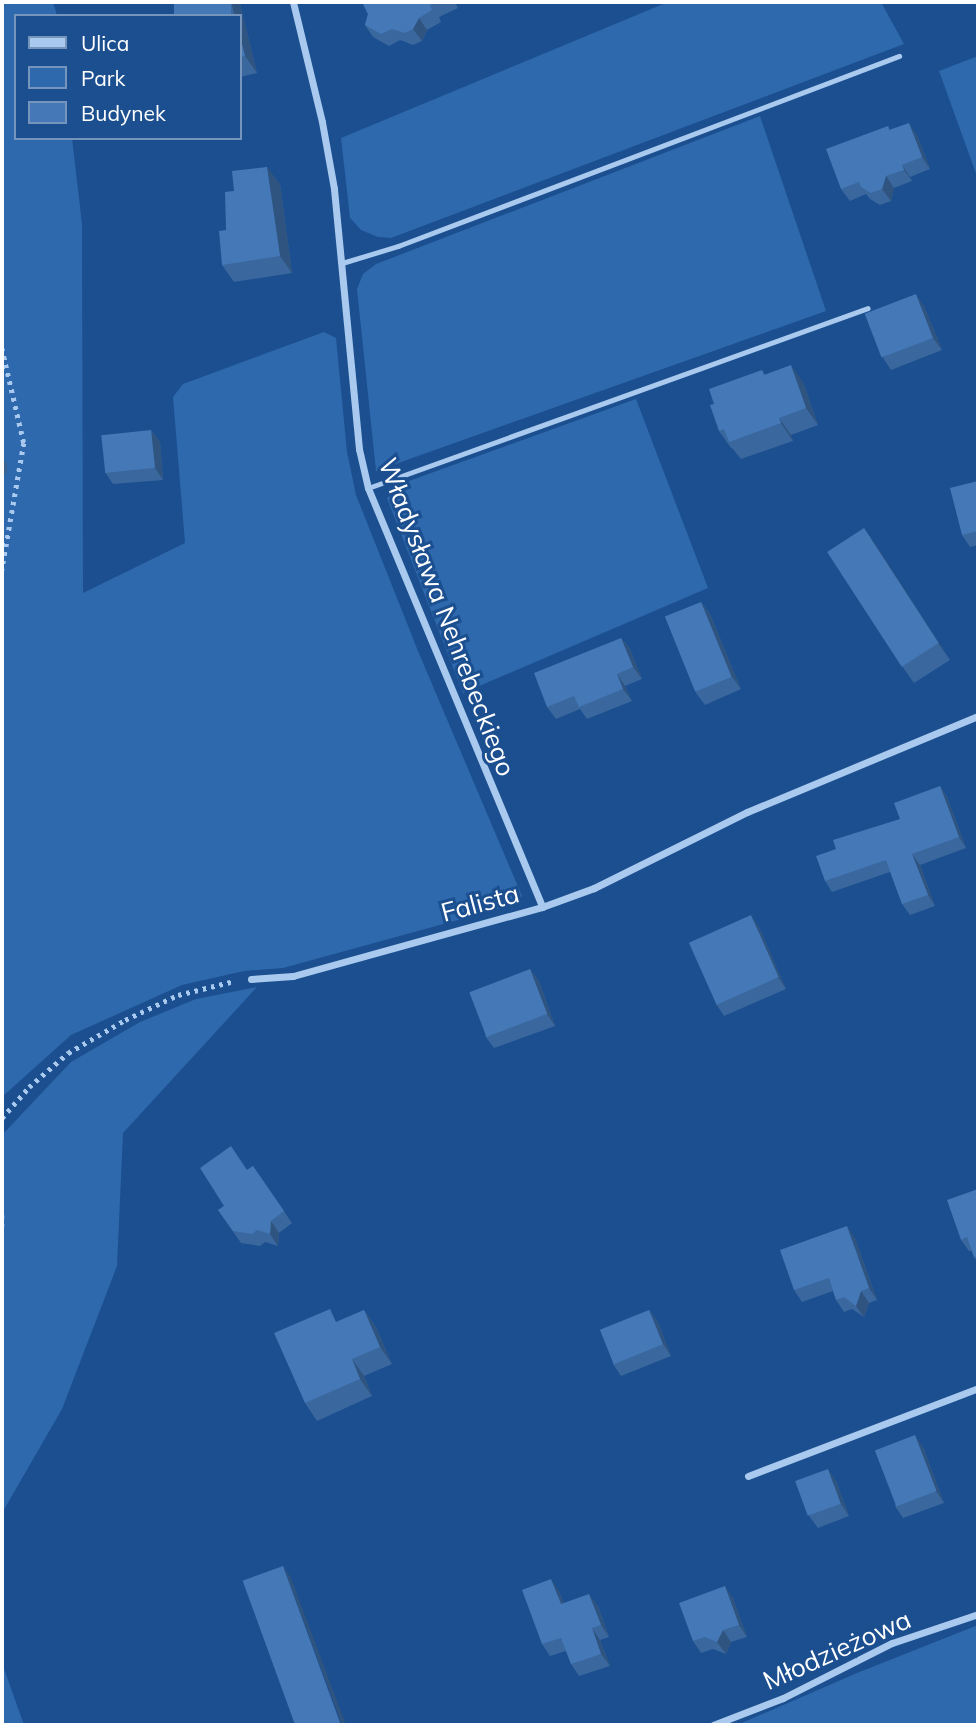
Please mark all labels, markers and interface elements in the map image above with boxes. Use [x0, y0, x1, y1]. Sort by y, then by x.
legend [14, 14, 242, 140]
text: Ulica [81, 30, 129, 56]
text: Park [81, 65, 125, 91]
text: Budynek [81, 100, 166, 126]
street label: Władysława Nehrebeckiego [372, 454, 522, 780]
street label: Falista [438, 878, 522, 928]
street label: Młodzieżowa [758, 1604, 916, 1696]

